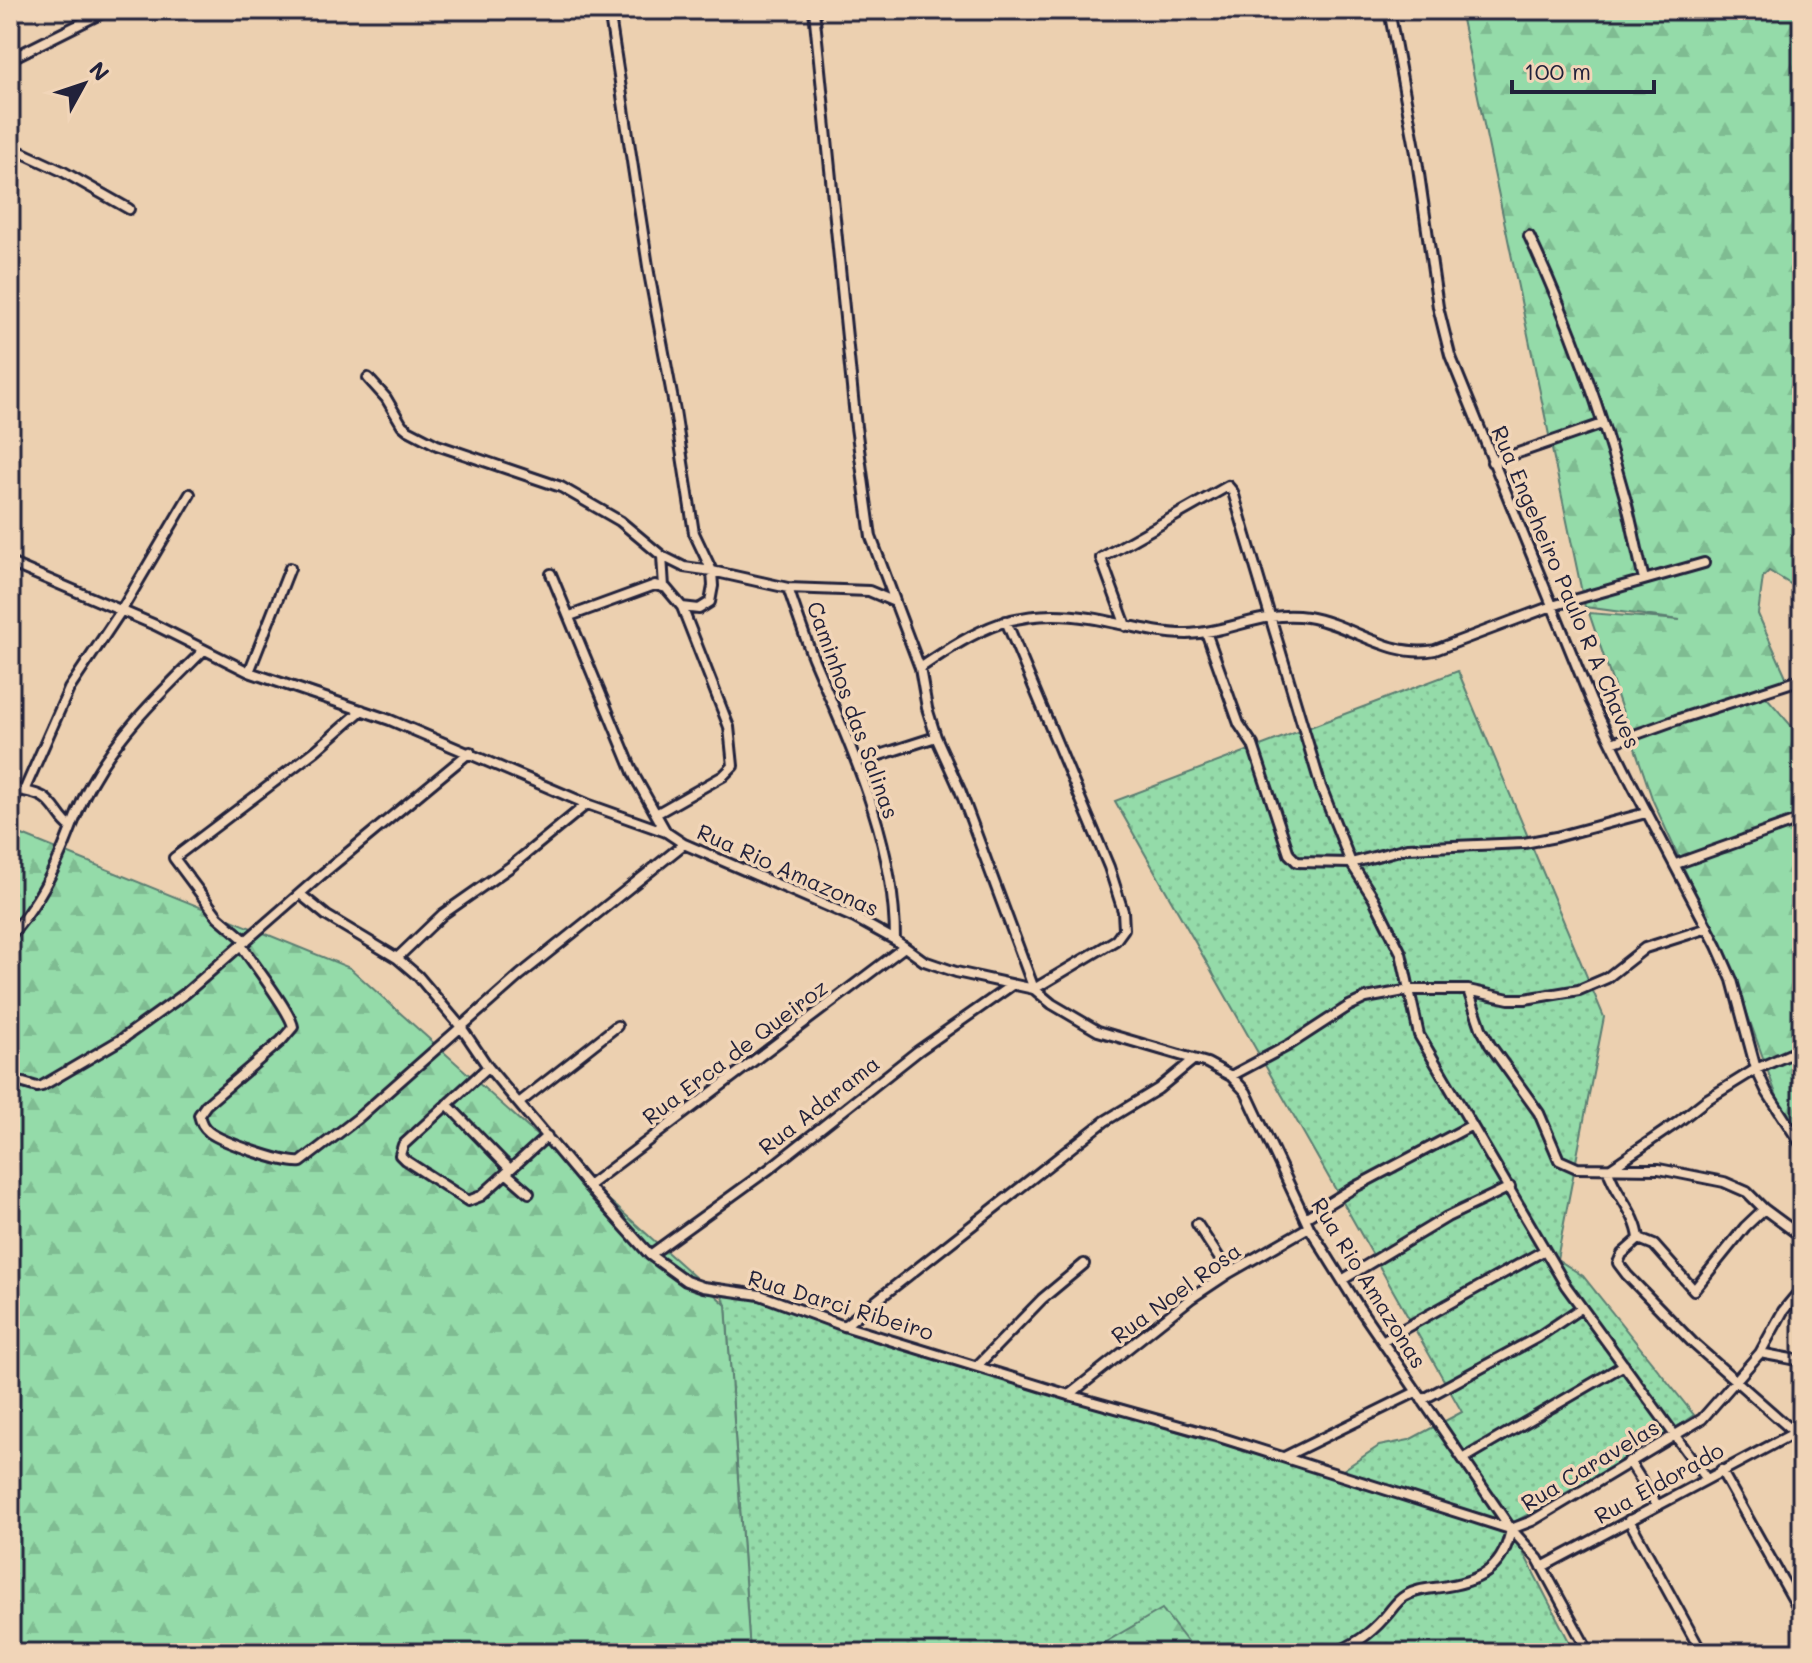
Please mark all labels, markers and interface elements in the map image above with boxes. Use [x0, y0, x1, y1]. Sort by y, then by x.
north arrow [44, 44, 124, 124]
scale bar [1512, 44, 1654, 94]
text: N [83, 55, 116, 87]
text: 100 m [1524, 55, 1591, 86]
street label: Rua Engeheiro Paulo R A Chaves [1485, 421, 1648, 753]
street label: Caminhos das Salinas [801, 597, 906, 823]
street label: Rua Rio Amazonas [693, 816, 884, 923]
street label: Rua Erca de Queiroz [636, 972, 833, 1131]
street label: Rua Adarama [752, 1048, 885, 1161]
street label: Rua Rio Amazonas [1305, 1192, 1434, 1374]
street label: Rua Noel Rosa [1105, 1236, 1246, 1350]
street label: Rua Darci Ribeiro [745, 1262, 938, 1347]
street label: Rua Caravelas [1515, 1412, 1664, 1517]
street label: Rua Eldorado [1589, 1435, 1729, 1530]

